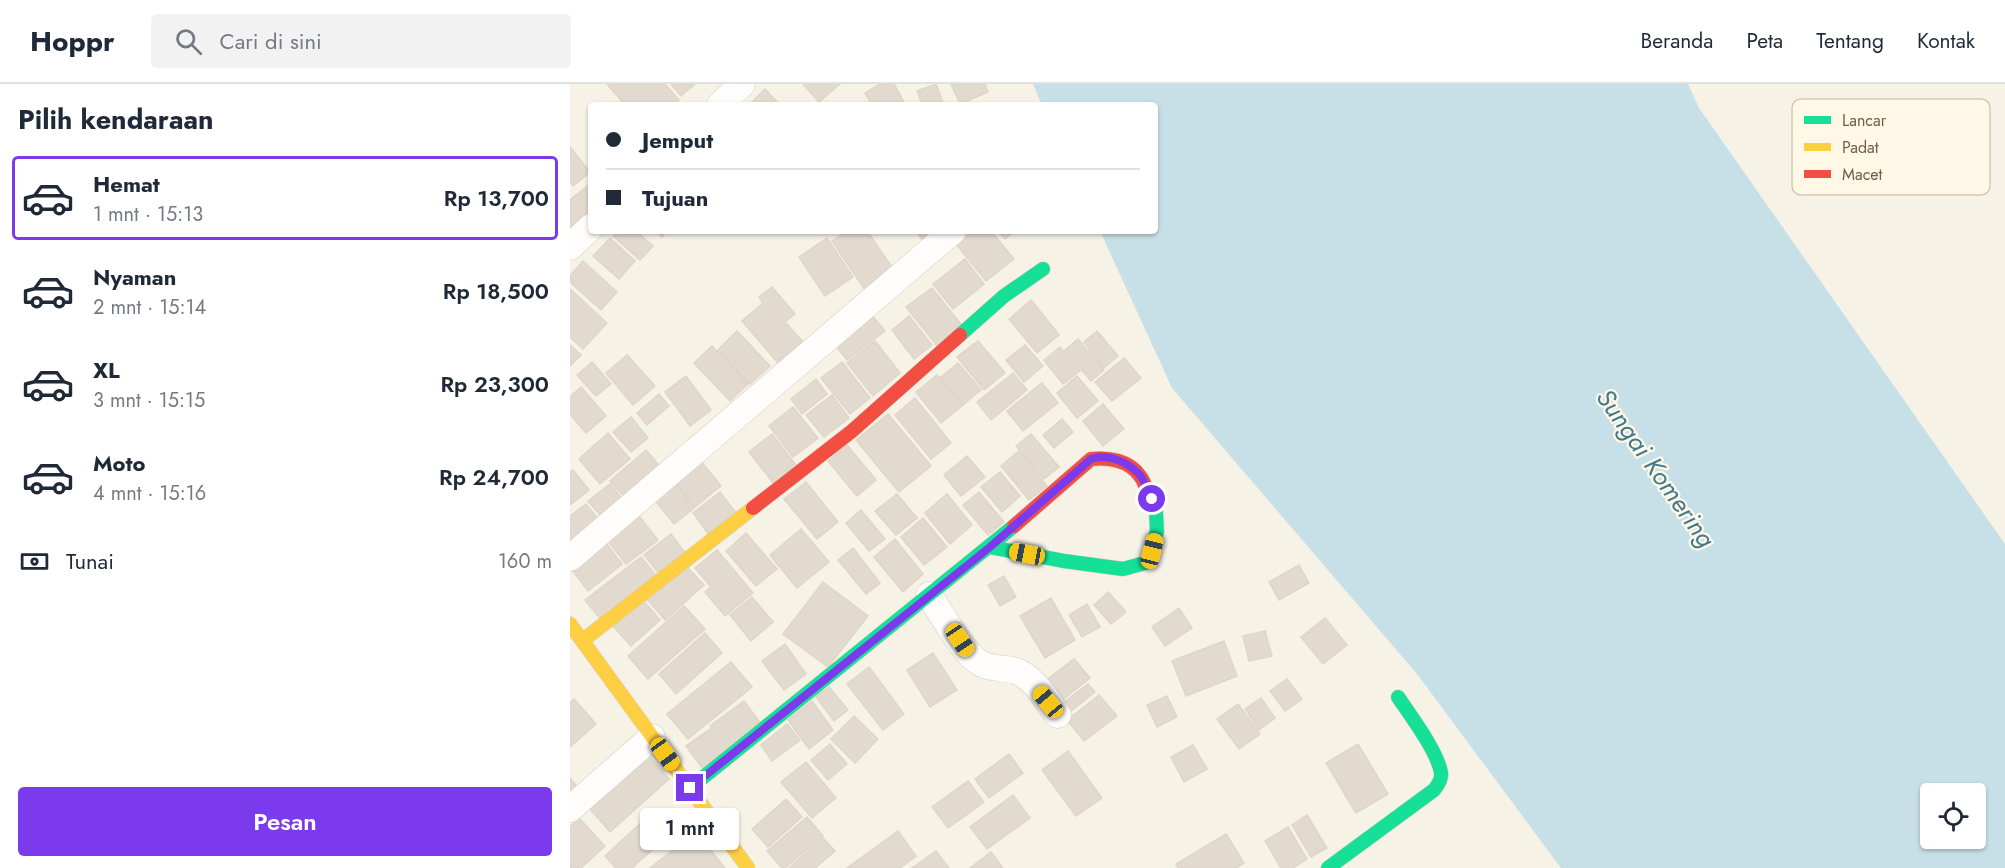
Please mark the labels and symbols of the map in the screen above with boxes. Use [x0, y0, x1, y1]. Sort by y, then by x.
legend [1792, 99, 1990, 195]
text: Lancar [1842, 109, 1887, 132]
text: Padat [1842, 136, 1879, 159]
text: Macet [1842, 163, 1883, 186]
water label: Sungai Komering [1587, 381, 1725, 555]
route start [1138, 485, 1165, 512]
car [1139, 531, 1165, 571]
car [1008, 542, 1046, 566]
car [942, 620, 978, 660]
car [1030, 682, 1066, 722]
car [647, 734, 683, 774]
route end [676, 774, 703, 801]
callout: 1 mnt [640, 809, 740, 851]

